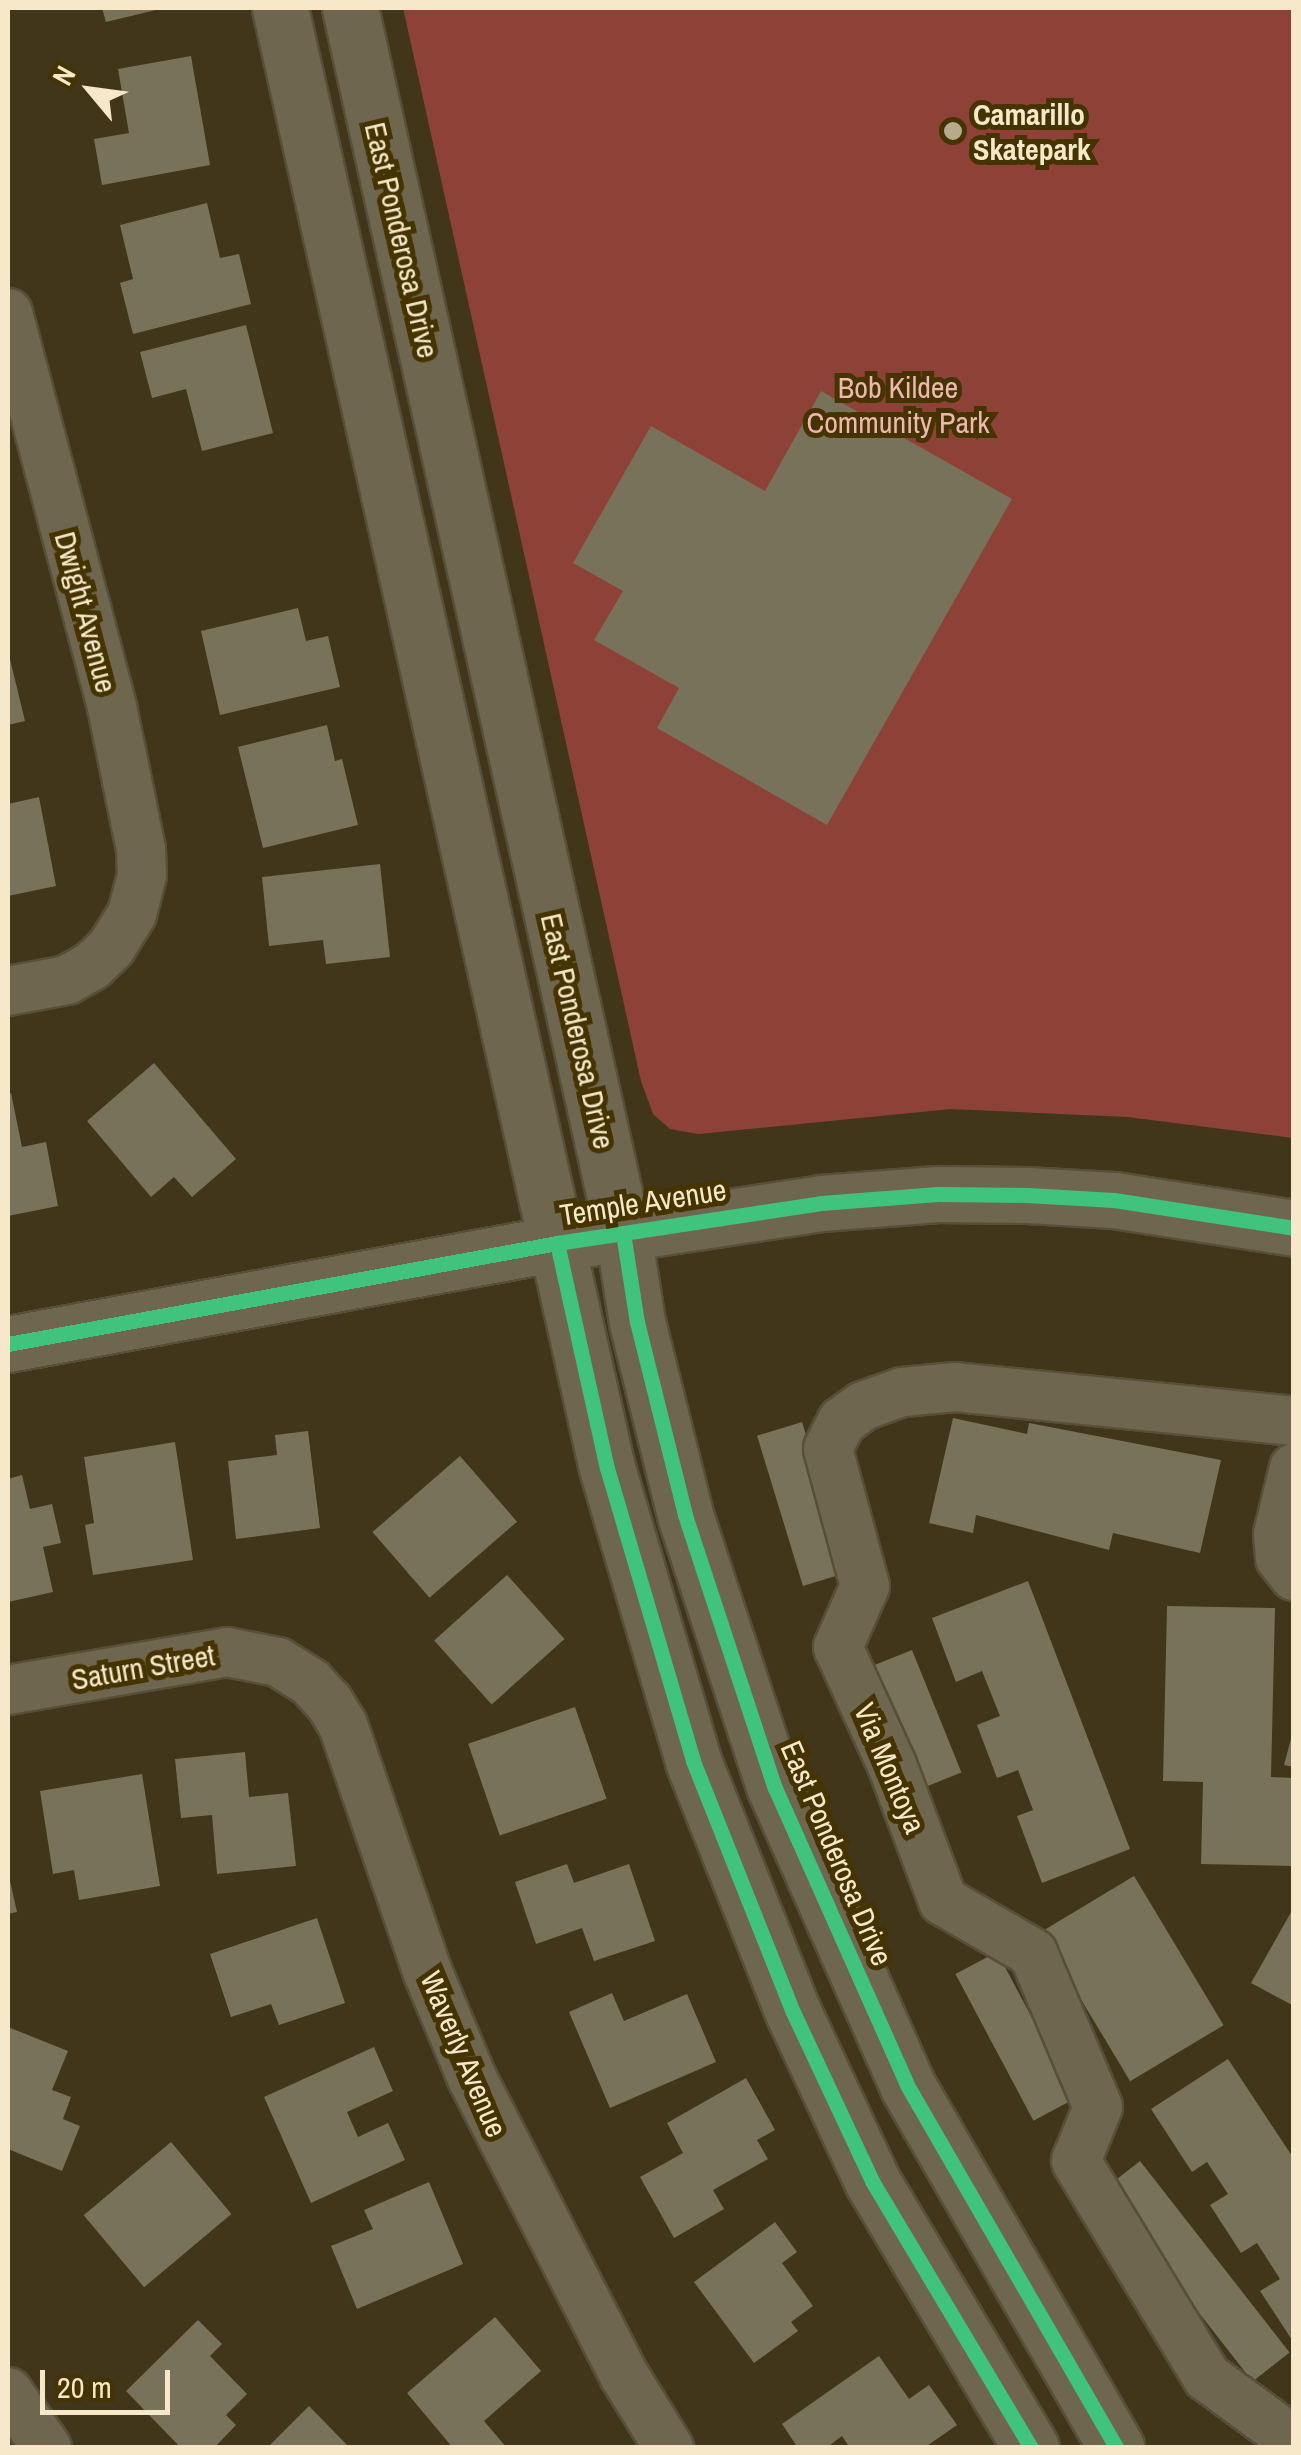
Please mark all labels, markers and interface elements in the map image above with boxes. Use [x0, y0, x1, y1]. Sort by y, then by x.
north arrow [40, 40, 140, 140]
text: N [43, 59, 84, 92]
place label: Camarillo Skatepark [973, 96, 1091, 166]
street label: East Ponderosa Drive [357, 119, 447, 361]
marker: Camarillo Skatepark [942, 120, 964, 142]
park label: Bob Kildee Community Park [806, 369, 990, 440]
street label: Dwight Avenue [47, 527, 125, 697]
street label: East Ponderosa Drive [533, 910, 623, 1152]
street label: Temple Avenue [557, 1171, 729, 1233]
street label: Saturn Street [68, 1637, 218, 1697]
street label: Via Montoya [847, 1698, 933, 1838]
street label: East Ponderosa Drive [773, 1735, 901, 1971]
street label: Waverly Avenue [413, 1965, 515, 2143]
scale bar [45, 2350, 175, 2412]
text: 20 m [57, 2367, 112, 2407]

